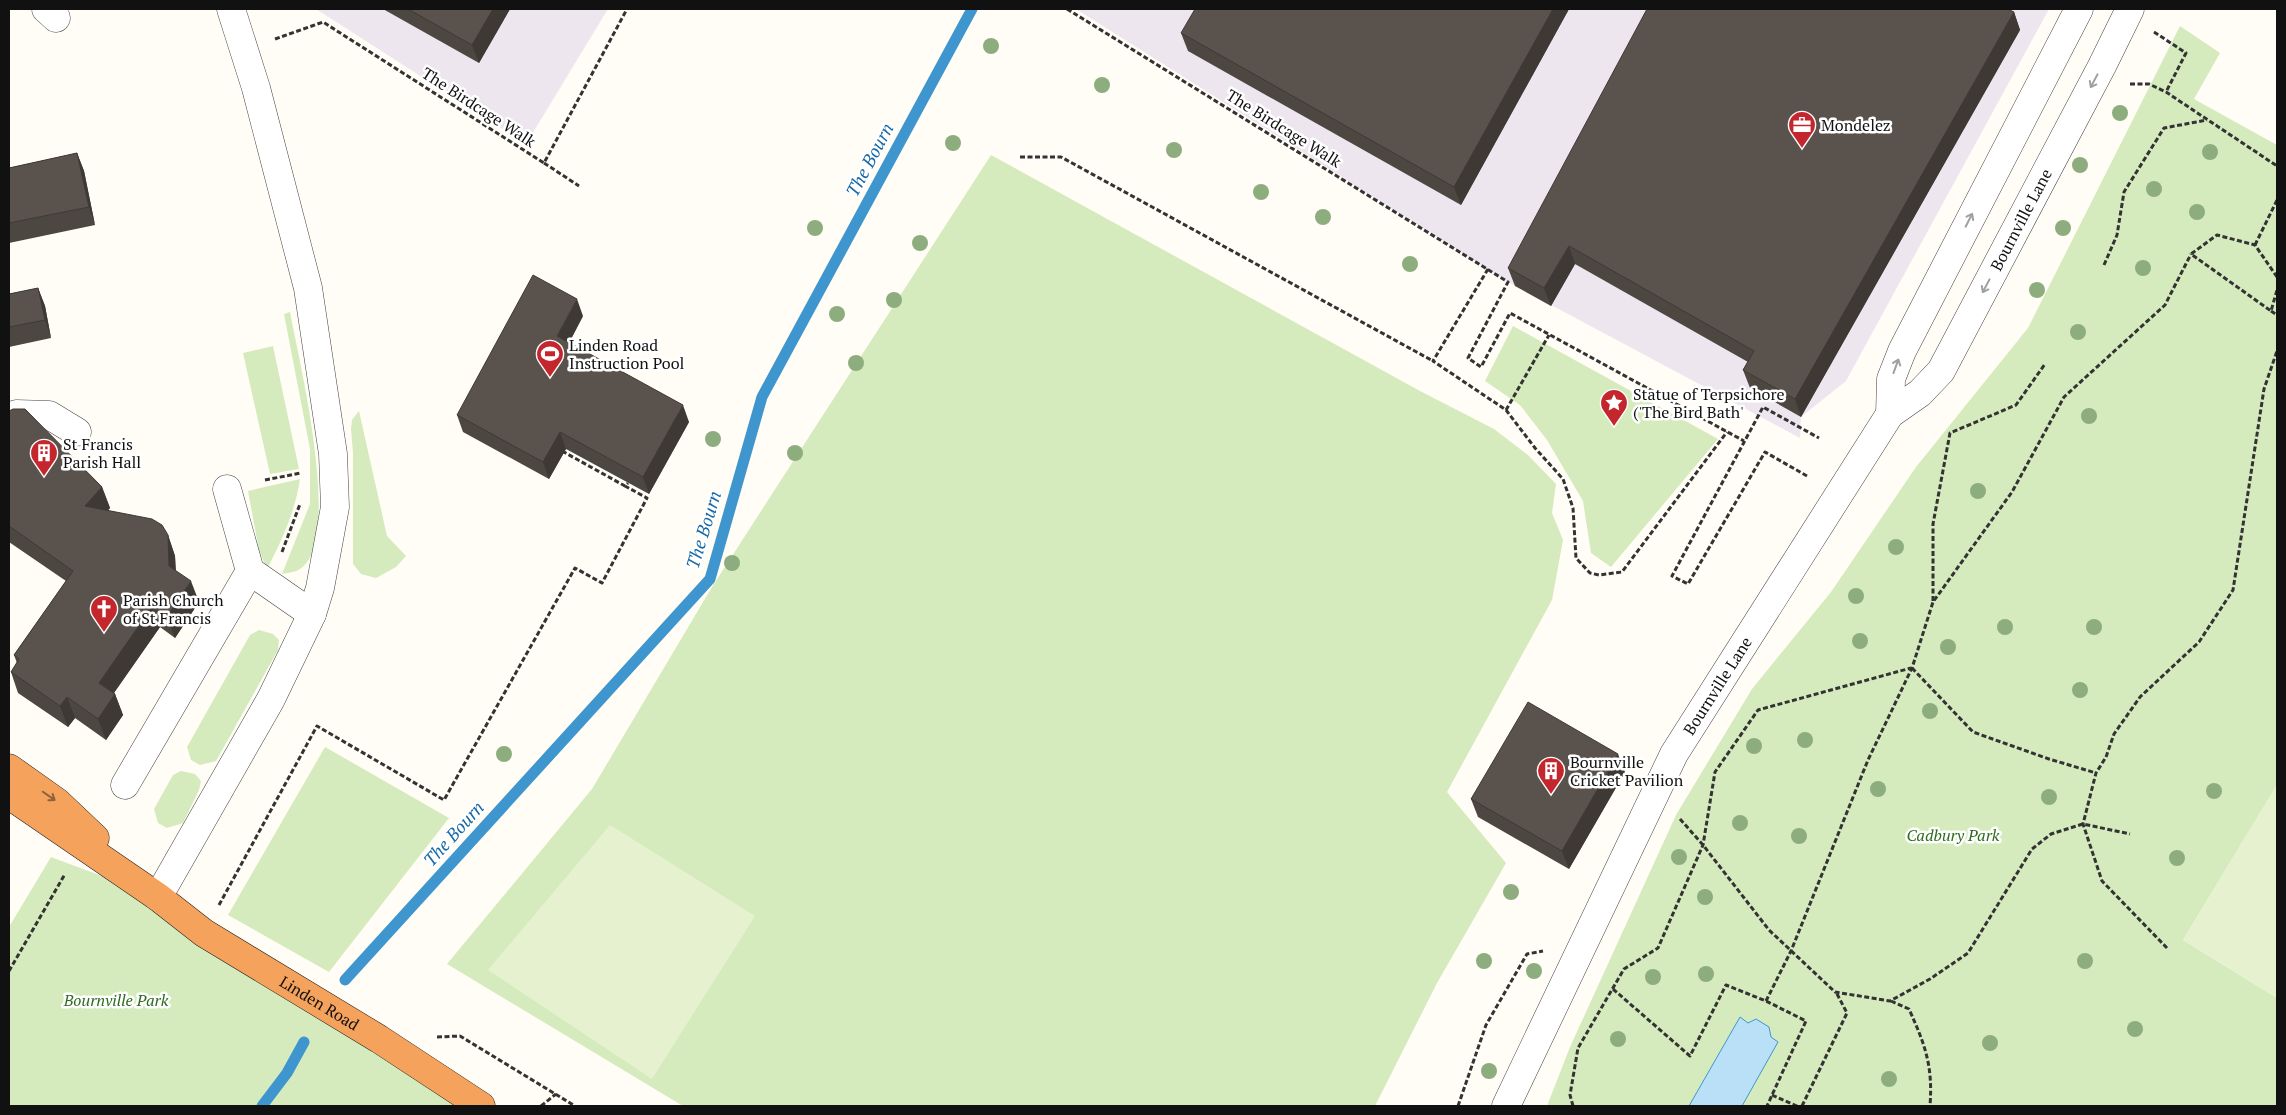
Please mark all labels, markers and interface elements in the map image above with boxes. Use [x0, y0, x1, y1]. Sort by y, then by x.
street label: The Birdcage Walk [418, 62, 541, 153]
one-way arrow [2089, 73, 2098, 88]
street label: The Birdcage Walk [1222, 84, 1346, 173]
office icon: Mondelez [1787, 110, 1817, 149]
place label: Mondelez [1821, 114, 1891, 136]
water label: The Bourn [840, 119, 898, 200]
street label: Bournville Lane [1985, 165, 2057, 275]
one-way arrow [1964, 213, 1974, 228]
one-way arrow [1980, 279, 1990, 293]
place label: Linden Road Instruction Pool [569, 334, 685, 374]
sports icon: Linden Road Instruction Pool [535, 339, 565, 378]
one-way arrow [1892, 359, 1901, 374]
place label: Statue of Terpsichore ('The Bird Bath' [1633, 383, 1785, 423]
place icon: Statue of Terpsichore ('The Bird Bath' [1599, 388, 1629, 427]
place label: St Francis Parish Hall [63, 433, 141, 473]
building icon: St Francis Parish Hall [29, 438, 59, 477]
water label: The Bourn [680, 488, 726, 571]
place label: Parish Church of St Francis [123, 589, 224, 629]
church icon: Parish Church of St Francis [89, 594, 119, 633]
street label: Bournville Lane [1678, 632, 1757, 739]
place label: Bournville Cricket Pavilion [1570, 751, 1684, 791]
building icon: Bournville Cricket Pavilion [1536, 756, 1566, 795]
one-way arrow [42, 791, 56, 801]
water label: The Bourn [418, 796, 489, 871]
park label: Cadbury Park [1906, 824, 2000, 846]
street label: Linden Road [276, 970, 363, 1036]
park label: Bournville Park [63, 989, 169, 1011]

